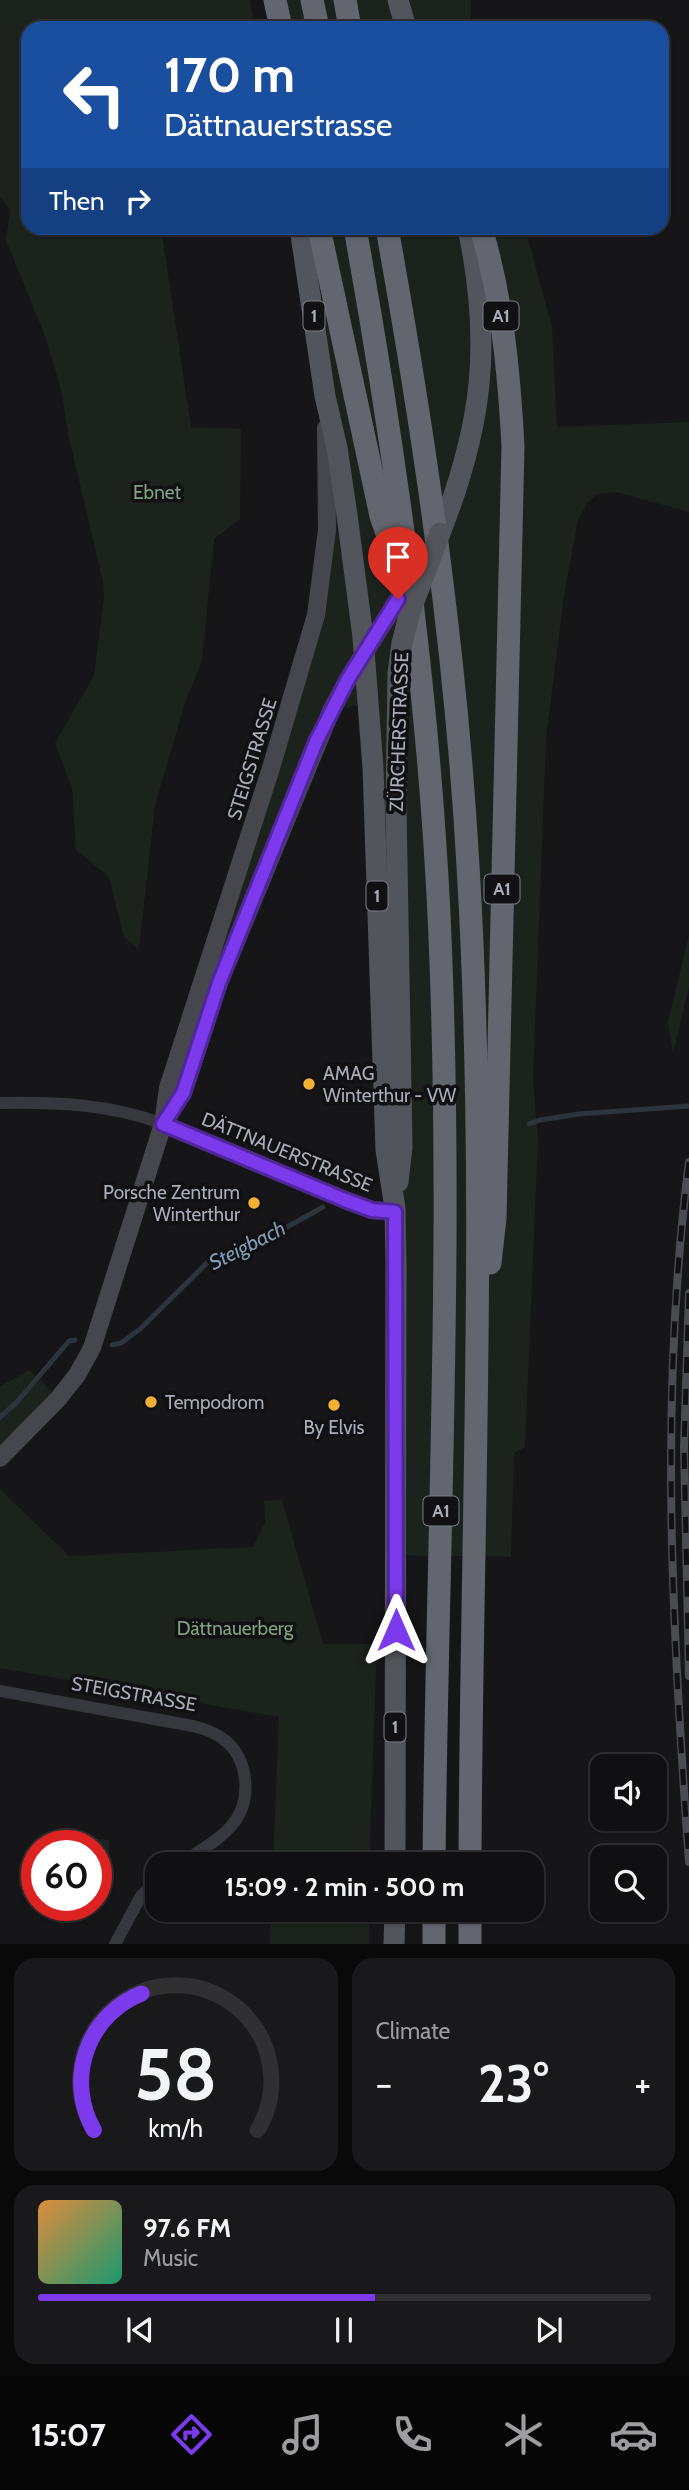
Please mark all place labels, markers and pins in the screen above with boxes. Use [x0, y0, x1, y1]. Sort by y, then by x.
pin [368, 527, 428, 599]
place label: AMAG Winterthur - VW [323, 1062, 456, 1107]
marker: AMAG Winterthur - VW [301, 1076, 317, 1092]
place label: Porsche Zentrum Winterthur [103, 1181, 240, 1226]
marker: Porsche Zentrum Winterthur [246, 1195, 262, 1211]
place label: Tempodrom [165, 1391, 264, 1414]
marker: Tempodrom [143, 1394, 159, 1410]
marker: By Elvis [326, 1397, 342, 1413]
place label: By Elvis [304, 1416, 365, 1439]

